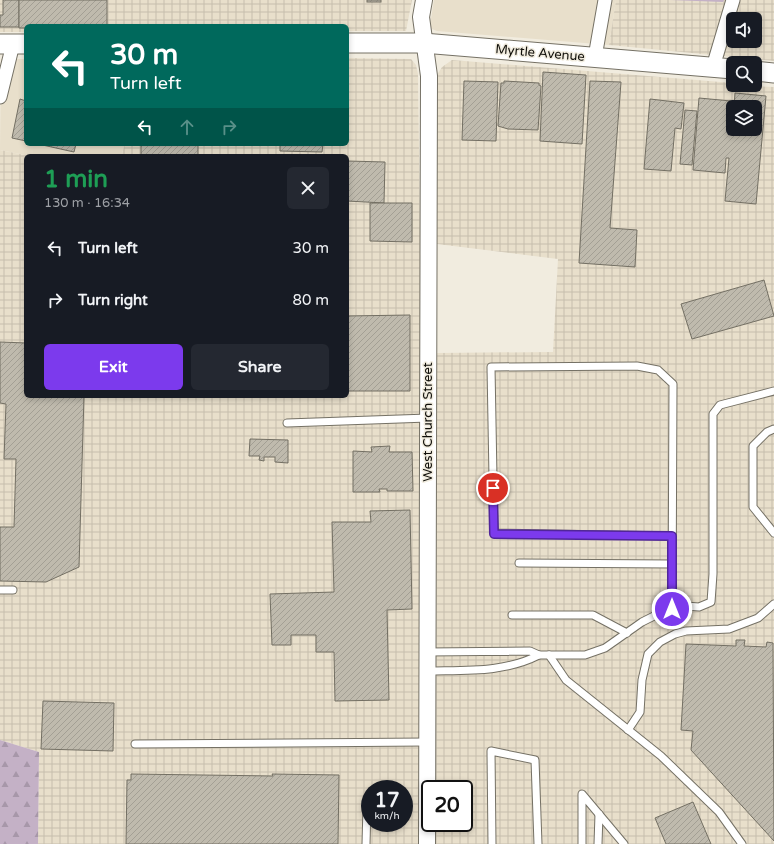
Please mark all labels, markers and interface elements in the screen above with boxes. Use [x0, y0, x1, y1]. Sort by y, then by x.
map controls [726, 12, 762, 136]
button: sound [726, 12, 762, 48]
text: 30 m [110, 38, 178, 72]
icon: left [44, 40, 96, 92]
street label: Myrtle Avenue [495, 41, 585, 65]
button: search [726, 56, 762, 92]
text: Turn left [110, 72, 182, 94]
button: layers [726, 100, 762, 136]
icon: left [134, 116, 156, 138]
icon: ahead [176, 116, 198, 138]
icon: right [218, 116, 240, 138]
text: 1 min [44, 165, 108, 194]
button: close [287, 167, 329, 209]
text: 130 m · 16:34 [44, 195, 130, 211]
icon: left [44, 237, 66, 259]
text: Turn left [78, 239, 138, 257]
text: 30 m [292, 239, 329, 257]
icon: right [44, 289, 66, 311]
text: Turn right [78, 291, 148, 309]
text: 80 m [292, 291, 329, 309]
button: Exit [44, 344, 183, 390]
button: Share [191, 344, 329, 390]
street label: West Church Street [420, 362, 436, 482]
pin [476, 471, 510, 505]
icon: arrive [482, 477, 504, 499]
position arrow [651, 588, 693, 630]
speed limit sign: 20 [421, 780, 473, 832]
text: 17 [374, 789, 400, 813]
text: km/h [374, 810, 400, 822]

